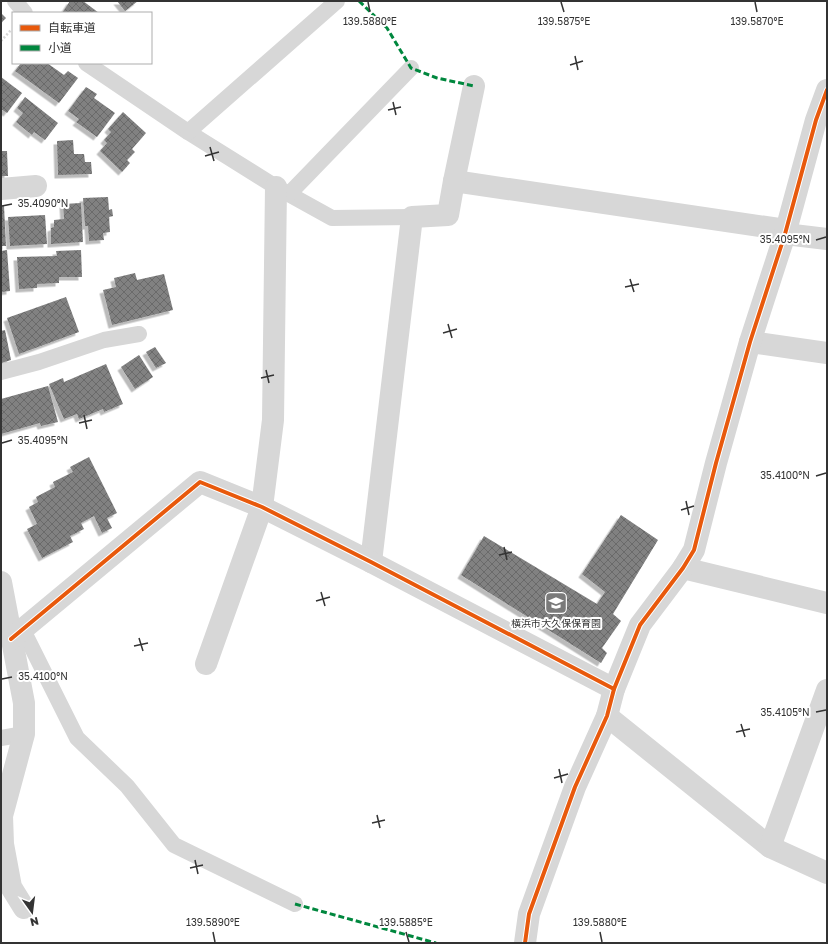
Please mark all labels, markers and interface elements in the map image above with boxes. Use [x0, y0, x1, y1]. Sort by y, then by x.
legend [12, 12, 152, 64]
text: 139.5880°E [343, 15, 397, 27]
text: 139.5875°E [538, 15, 590, 27]
text: 139.5870°E [730, 15, 784, 27]
text: 自転車道 [48, 20, 96, 35]
text: 小道 [48, 40, 72, 55]
text: 35.4090°N [18, 197, 68, 209]
text: 35.4095°N [760, 233, 810, 245]
text: 35.4095°N [18, 434, 68, 446]
text: 35.4100°N [760, 469, 810, 481]
school or university icon: 横浜市大久保保育園 [543, 590, 569, 616]
place label: 横浜市大久保保育園 [511, 617, 601, 629]
text: 35.4100°N [18, 670, 68, 682]
text: 35.4105°N [760, 706, 810, 718]
north arrow [12, 892, 52, 932]
text: N [29, 915, 40, 930]
text: 139.5890°E [186, 916, 240, 928]
text: 139.5885°E [379, 916, 433, 928]
text: 139.5880°E [573, 916, 627, 928]

